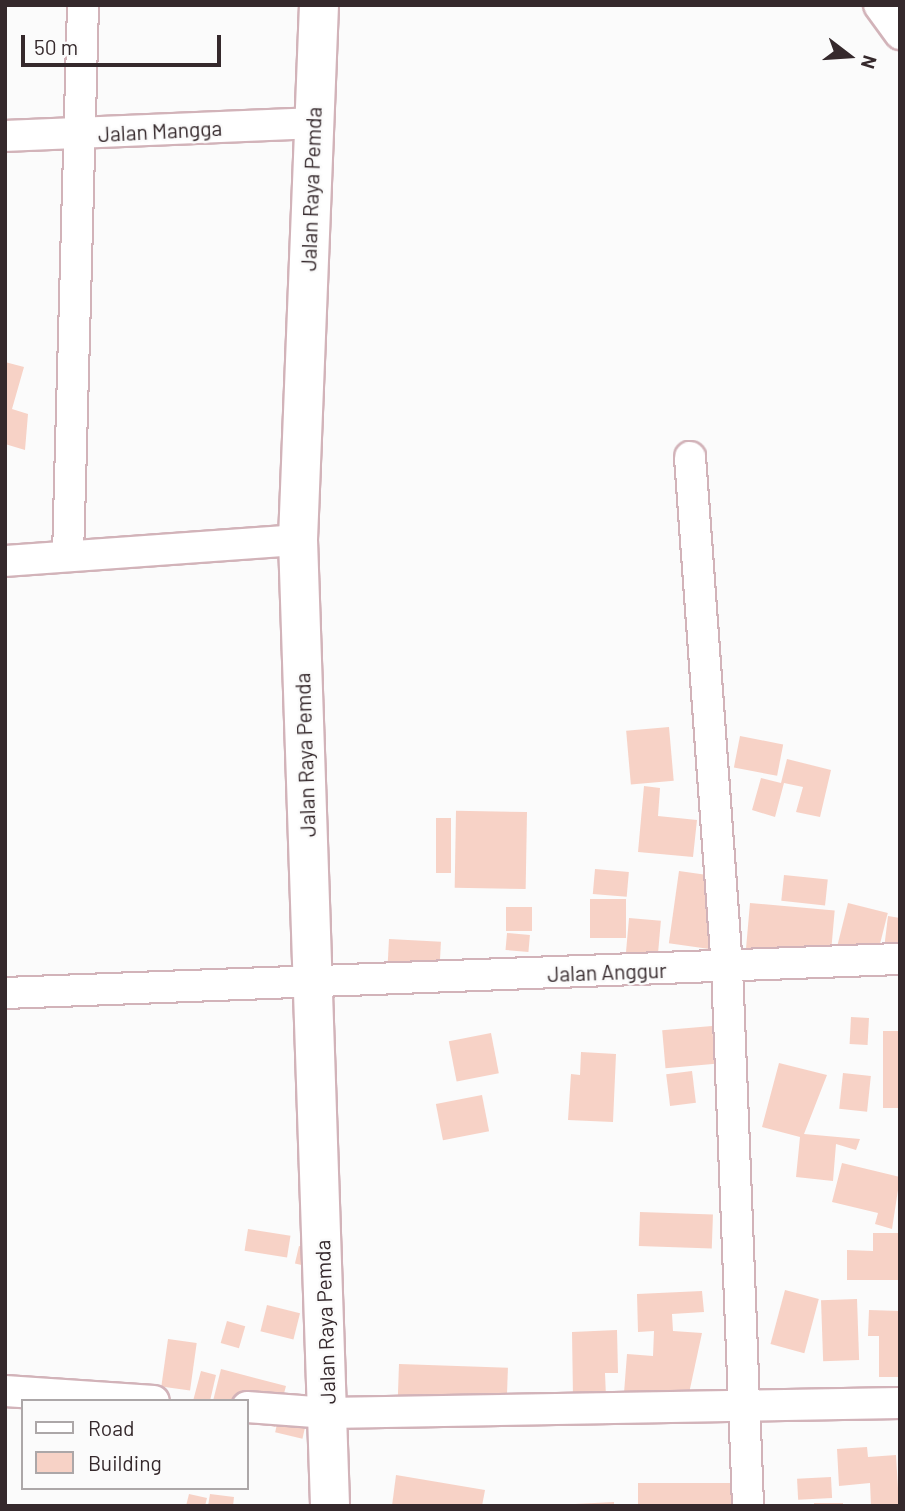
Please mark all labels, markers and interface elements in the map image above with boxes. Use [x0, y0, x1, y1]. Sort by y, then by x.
scale bar [24, 21, 224, 65]
north arrow [814, 21, 884, 91]
text: 50 m [34, 34, 78, 59]
text: N [857, 53, 882, 72]
street label: Jalan Raya Pemda [296, 106, 326, 272]
street label: Jalan Mangga [97, 115, 223, 147]
street label: Jalan Raya Pemda [290, 672, 320, 838]
street label: Jalan Anggur [547, 957, 667, 987]
street label: Jalan Raya Pemda [310, 1239, 340, 1405]
legend [21, 1399, 248, 1490]
text: Road [88, 1415, 134, 1440]
text: Building [88, 1450, 162, 1475]

